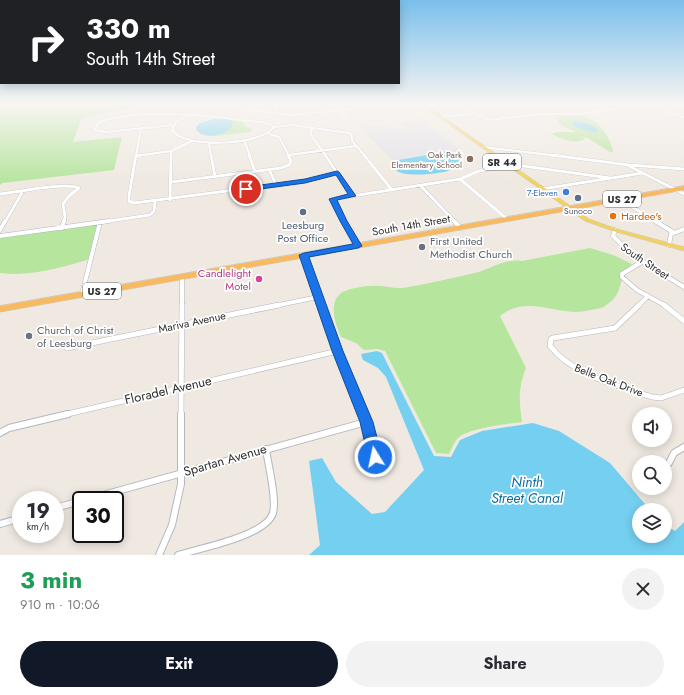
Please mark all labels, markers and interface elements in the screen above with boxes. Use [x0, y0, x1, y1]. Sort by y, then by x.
text: 330 m [86, 8, 171, 49]
icon: right [20, 16, 72, 68]
text: South 14th Street [86, 46, 215, 72]
place label: Oak Park Elementary School [392, 148, 462, 171]
marker: Oak Park Elementary School [465, 154, 475, 164]
road number: SR 44 [483, 154, 521, 170]
pin [229, 172, 263, 206]
icon: arrive [235, 178, 257, 200]
place label: 7-Eleven [527, 186, 558, 199]
marker: 7-Eleven [561, 187, 571, 197]
road number: US 27 [603, 191, 641, 207]
marker: Sunoco [573, 193, 583, 203]
place label: Sunoco [564, 204, 592, 217]
marker: Leesburg Post Office [298, 207, 308, 217]
place label: Hardee's [621, 208, 662, 224]
street label: South 14th Street [371, 210, 452, 240]
marker: Hardee's [608, 211, 618, 221]
place label: Leesburg Post Office [278, 217, 329, 246]
place label: First United Methodist Church [430, 233, 512, 262]
street label: South Street [617, 239, 673, 283]
marker: First United Methodist Church [417, 242, 427, 252]
place label: Candlelight Motel [198, 265, 251, 294]
marker: Candlelight Motel [254, 274, 264, 284]
road number: US 27 [83, 283, 121, 299]
street label: Mariva Avenue [157, 307, 228, 337]
place label: Church of Christ of Leesburg [37, 322, 114, 351]
marker: Church of Christ of Leesburg [24, 331, 34, 341]
street label: Belle Oak Drive [572, 360, 646, 401]
street label: Floradel Avenue [123, 371, 214, 409]
map controls [632, 407, 672, 543]
button: sound [632, 407, 672, 447]
position arrow [354, 436, 396, 478]
street label: Spartan Avenue [181, 439, 269, 481]
button: search [632, 455, 672, 495]
water label: Ninth Street Canal [491, 472, 564, 508]
speed limit sign: 30 [72, 491, 124, 543]
text: 19 [26, 497, 50, 526]
button: layers [632, 503, 672, 543]
text: km/h [27, 519, 49, 534]
text: 3 min [20, 562, 82, 597]
button: close [622, 568, 664, 610]
text: 910 m · 10:06 [20, 595, 100, 614]
button: Exit [20, 641, 338, 687]
button: Share [346, 641, 664, 687]

